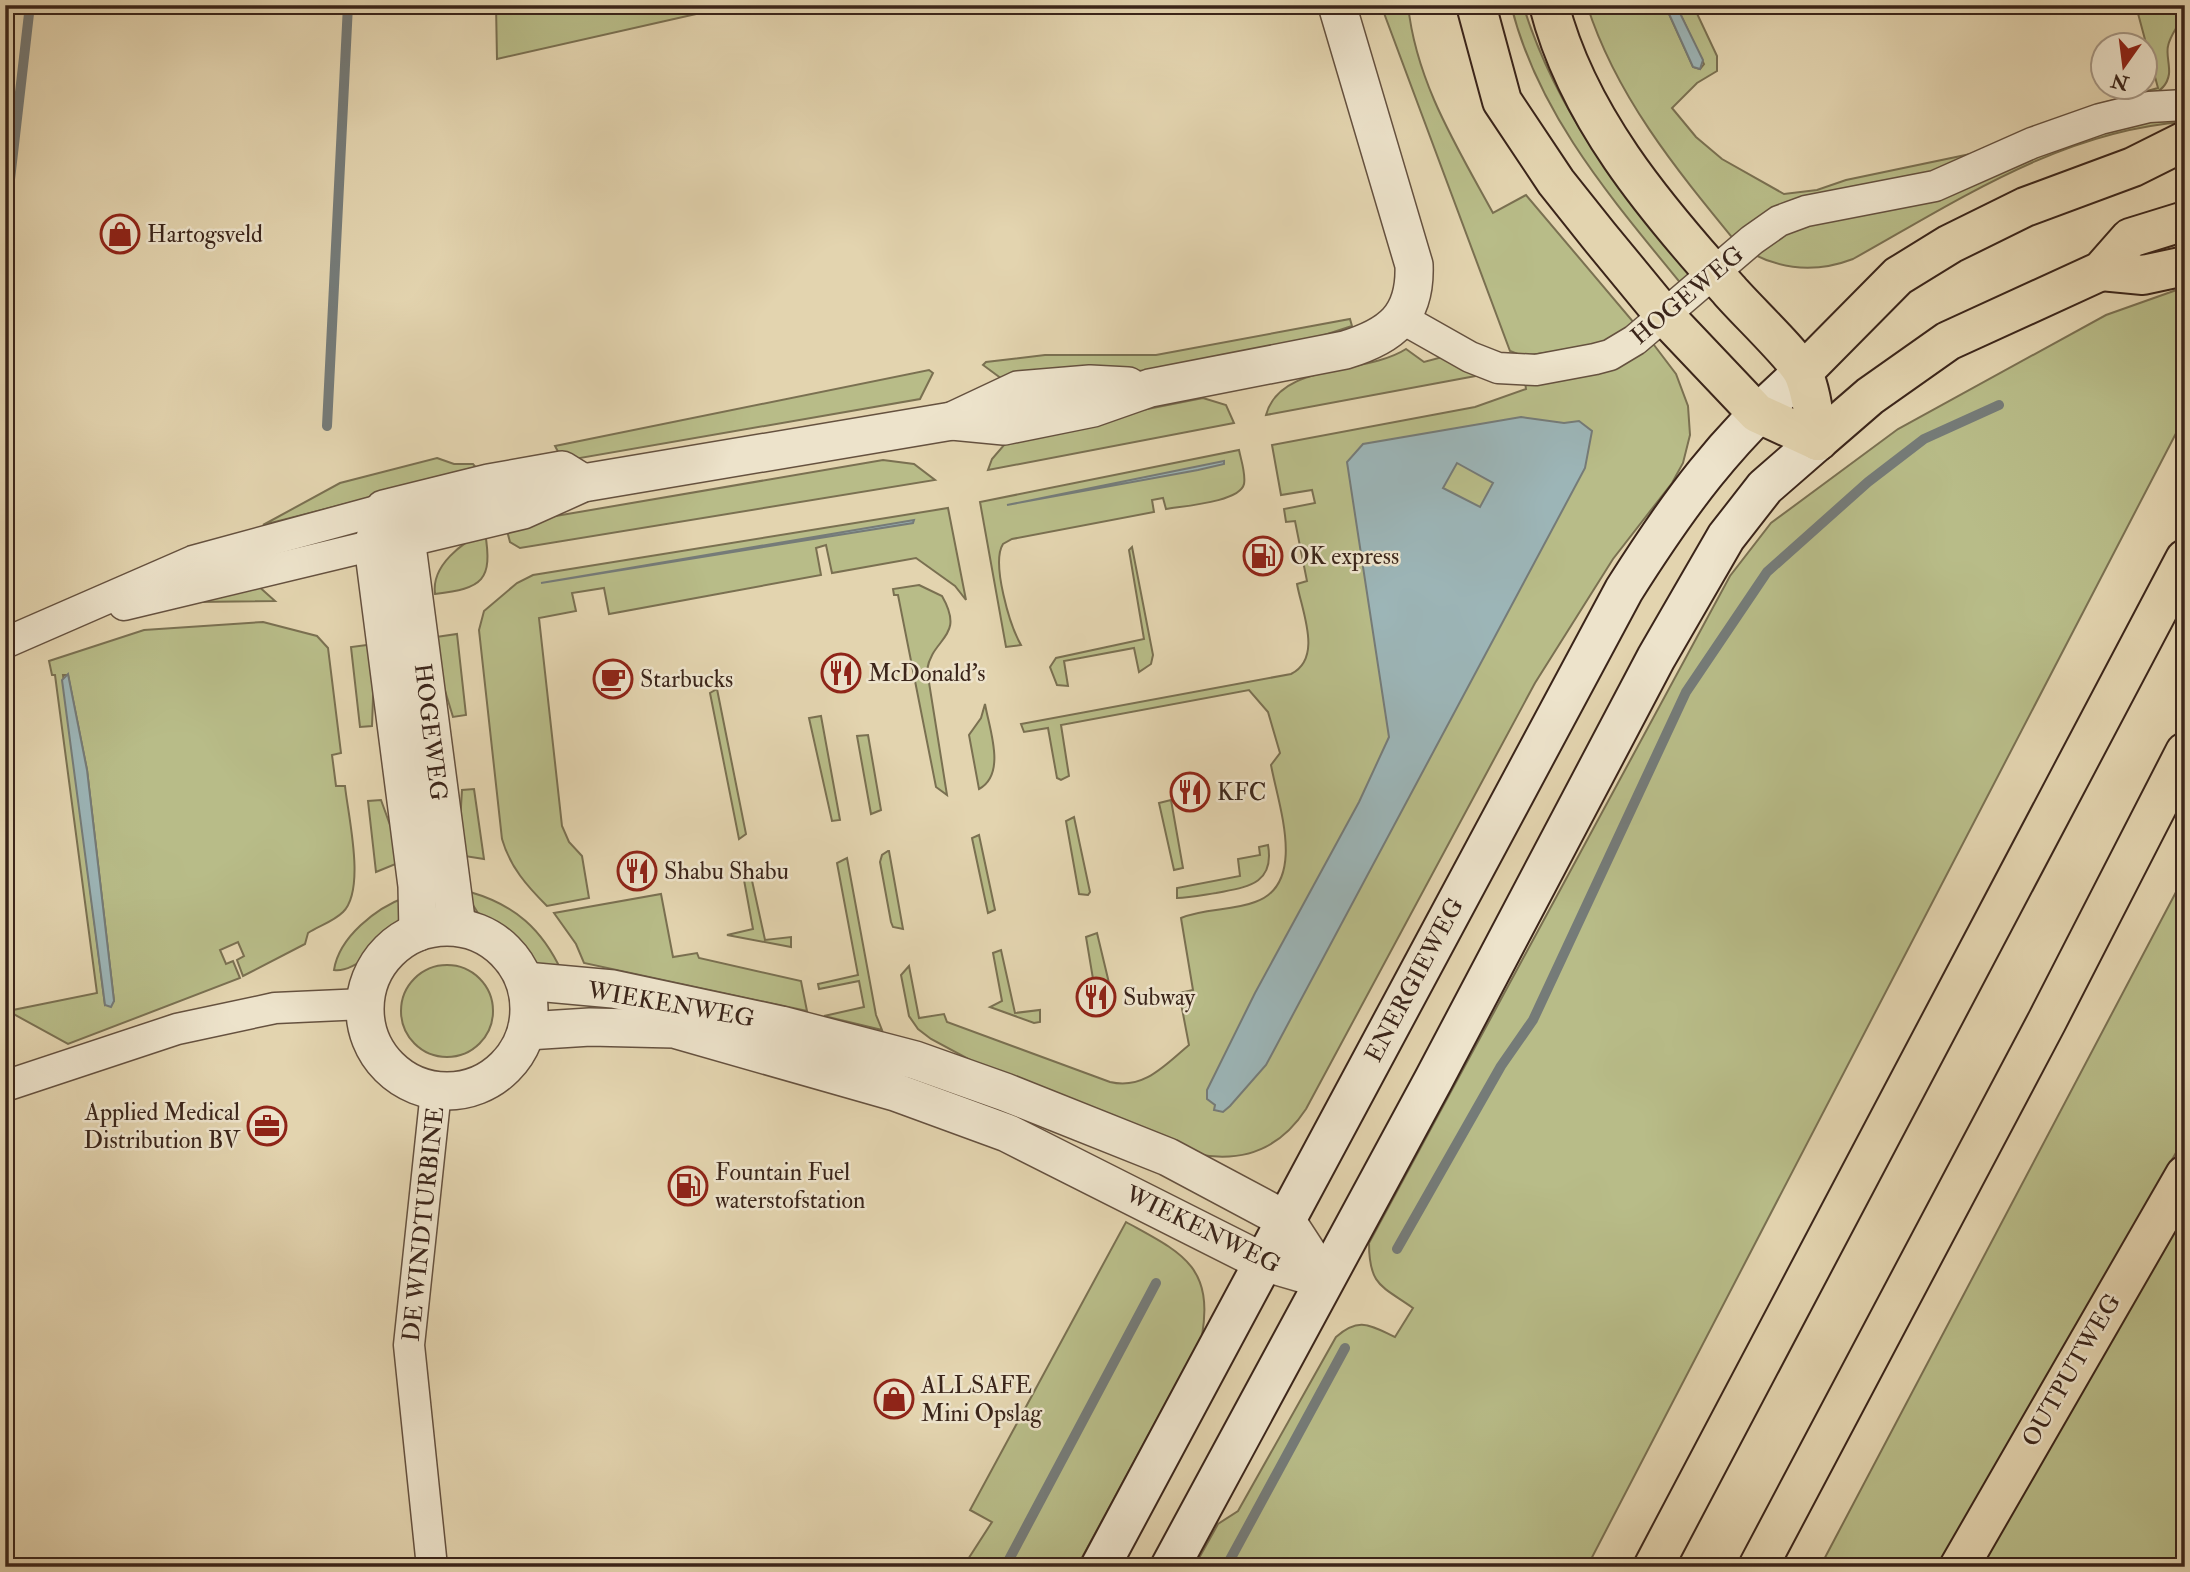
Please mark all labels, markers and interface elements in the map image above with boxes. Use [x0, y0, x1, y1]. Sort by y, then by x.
north arrow [2088, 32, 2158, 102]
text: N [2108, 68, 2132, 95]
shop icon: Hartogsveld [99, 213, 141, 255]
place label: Hartogsveld [147, 219, 263, 250]
street label: HOGEWEG [1624, 239, 1750, 352]
fuel station icon: OK express [1242, 535, 1284, 577]
place label: OK express [1290, 541, 1399, 572]
restaurant icon: McDonald's [820, 652, 862, 694]
cafe icon: Starbucks [592, 658, 634, 700]
place label: McDonald's [868, 658, 986, 689]
street label: HOGEWEG [407, 662, 454, 803]
place label: Starbucks [640, 664, 733, 695]
restaurant icon: KFC [1169, 771, 1211, 813]
place label: KFC [1217, 777, 1266, 808]
restaurant icon: Shabu Shabu [616, 850, 658, 892]
place label: Shabu Shabu [664, 856, 789, 887]
street label: ENERGIEWEG [1358, 893, 1471, 1068]
street label: WIEKENWEG [584, 974, 757, 1034]
restaurant icon: Subway [1075, 976, 1117, 1018]
place label: Subway [1123, 982, 1196, 1013]
place label: Applied Medical Distribution BV [84, 1097, 241, 1156]
office icon: Applied Medical Distribution BV [246, 1105, 288, 1147]
street label: DE WINDTURBINE [396, 1105, 451, 1343]
place label: Fountain Fuel waterstofstation [715, 1157, 865, 1216]
fuel station icon: Fountain Fuel waterstofstation [667, 1165, 709, 1207]
street label: WIEKENWEG [1119, 1178, 1285, 1280]
street label: OUTPUTWEG [2015, 1288, 2128, 1452]
place label: ALLSAFE Mini Opslag [920, 1370, 1043, 1429]
shop icon: ALLSAFE Mini Opslag [873, 1378, 915, 1420]

